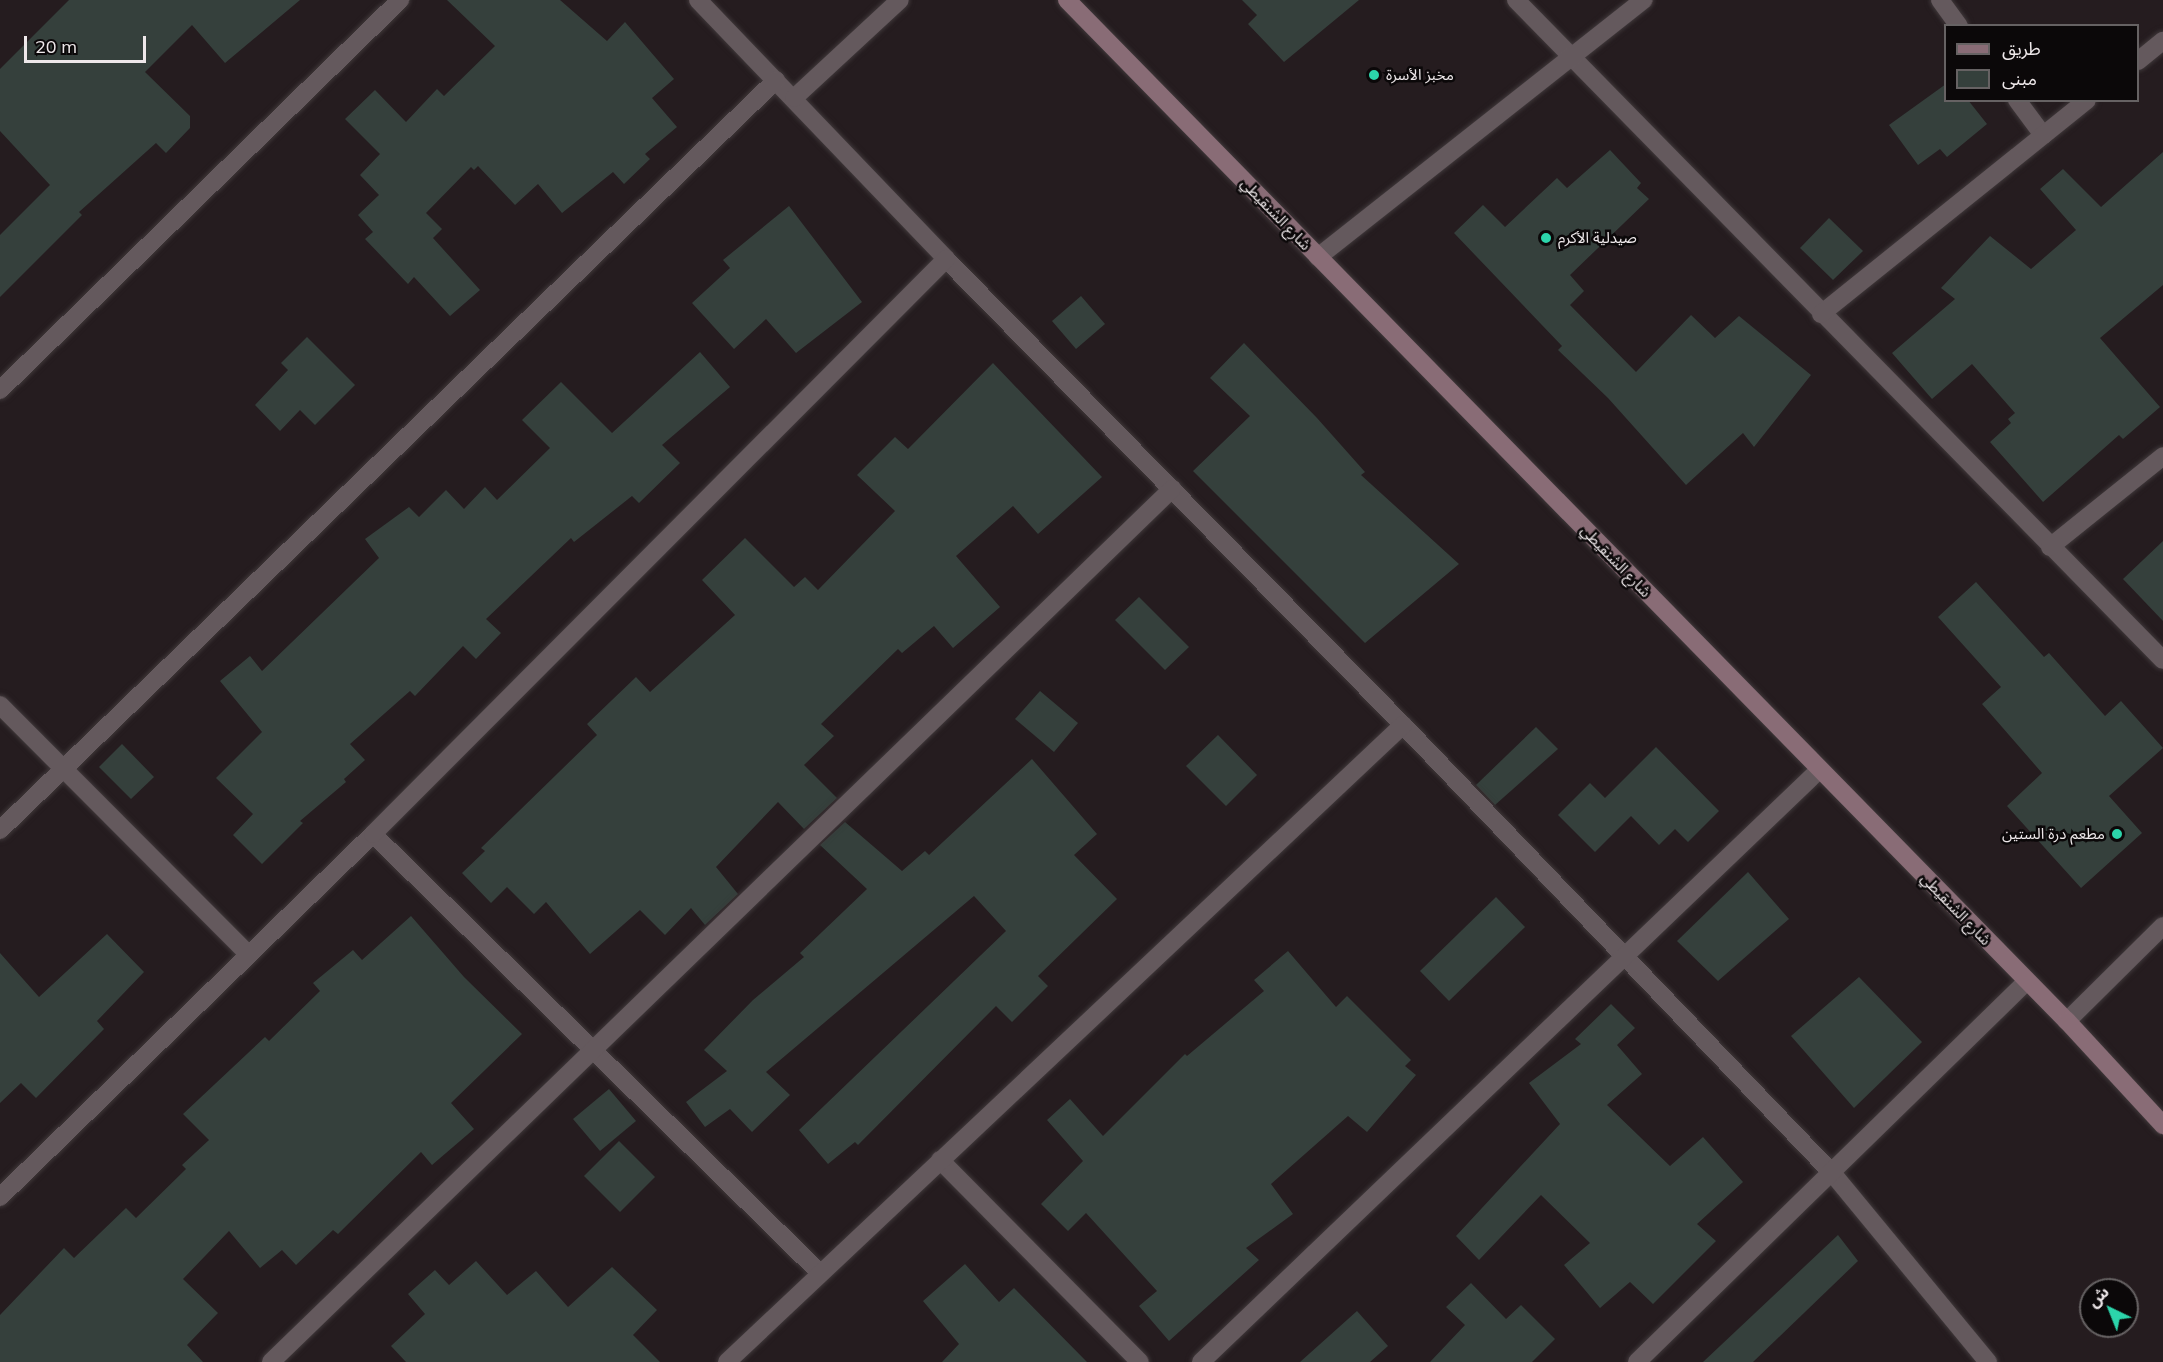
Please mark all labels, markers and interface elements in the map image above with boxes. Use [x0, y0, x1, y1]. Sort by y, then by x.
scale bar [27, 24, 148, 62]
legend [1944, 24, 2139, 102]
text: 20 m [35, 35, 77, 58]
text: طريق [2002, 37, 2041, 60]
place label: مخبز الأسرة [1386, 66, 1454, 84]
text: مبنى [2002, 67, 2037, 90]
marker: مخبز الأسرة [1367, 68, 1381, 82]
street label: شارع الشنقيطي [1237, 174, 1315, 254]
place label: صيدلية الأكرم [1558, 229, 1637, 247]
marker: صيدلية الأكرم [1539, 231, 1553, 245]
street label: شارع الشنقيطي [1577, 521, 1655, 601]
place label: مطعم درة الستين [2002, 825, 2105, 843]
marker: مطعم درة الستين [2110, 827, 2124, 841]
street label: شارع الشنقيطي [1917, 869, 1995, 949]
north arrow [2079, 1278, 2139, 1338]
text: ش [2083, 1282, 2113, 1311]

